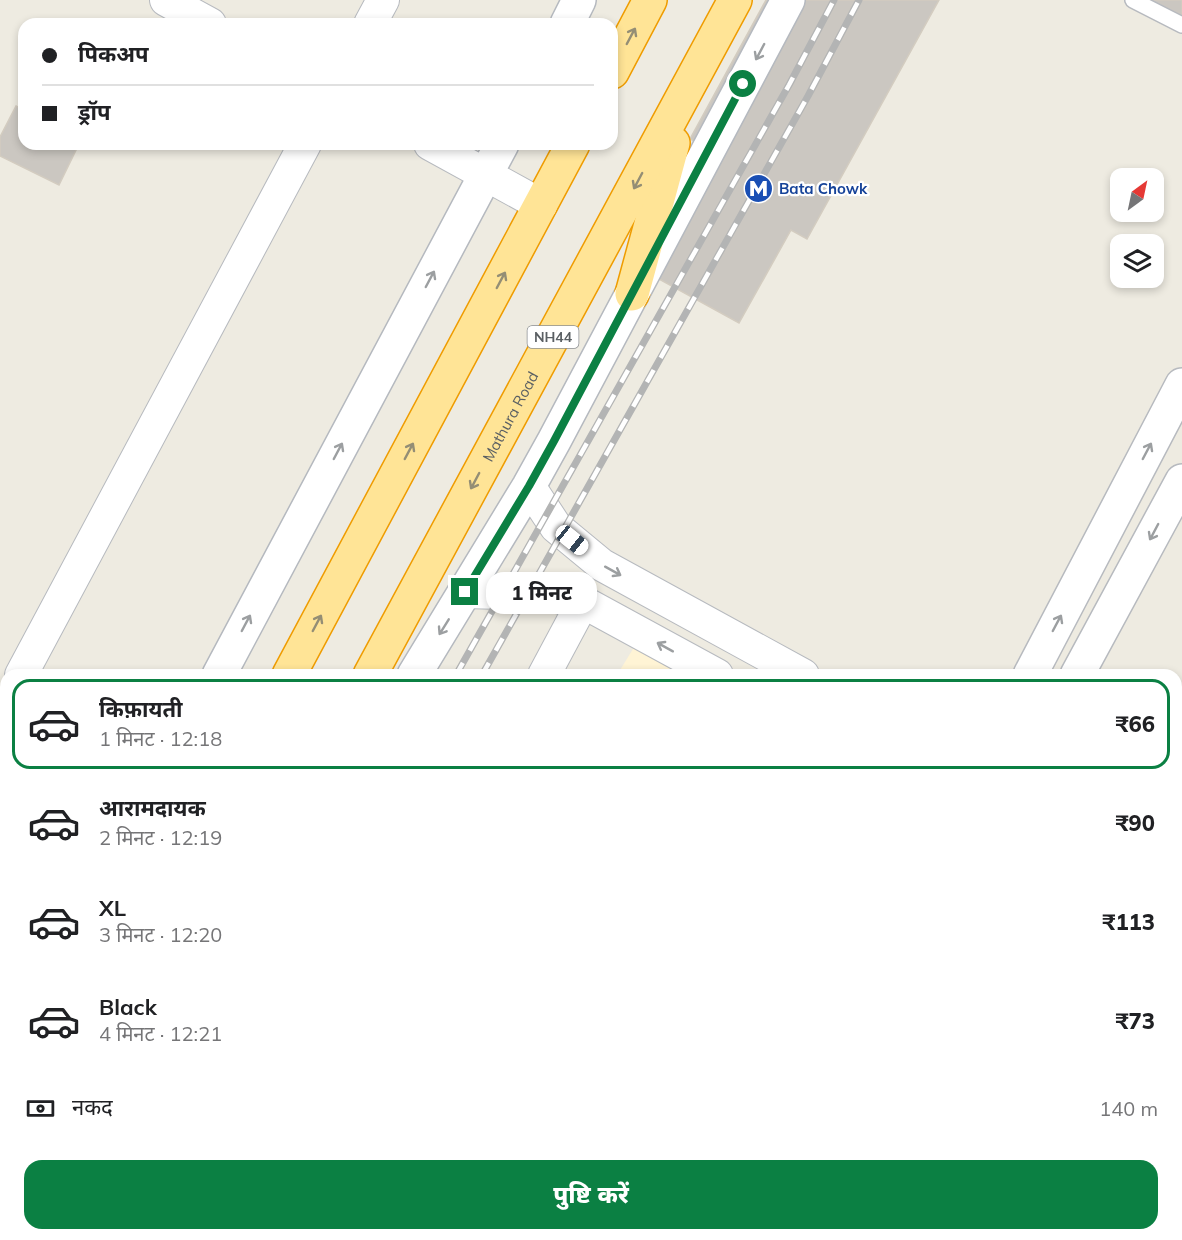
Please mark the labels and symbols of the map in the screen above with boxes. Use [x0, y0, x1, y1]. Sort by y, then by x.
one-way arrow [625, 28, 637, 45]
one-way arrow [754, 42, 766, 60]
route start [729, 70, 756, 97]
north arrow [1110, 168, 1164, 222]
one-way arrow [632, 172, 644, 189]
metro station icon: Bata Chowk [742, 172, 774, 204]
place label: Bata Chowk [779, 179, 868, 198]
one-way arrow [424, 271, 436, 288]
one-way arrow [496, 271, 507, 289]
road number: NH44 [528, 326, 578, 348]
street label: Mathura Road [478, 368, 542, 465]
one-way arrow [1142, 442, 1154, 460]
one-way arrow [333, 443, 344, 461]
one-way arrow [404, 443, 415, 461]
one-way arrow [469, 472, 480, 490]
car [552, 522, 592, 558]
one-way arrow [1148, 523, 1159, 541]
one-way arrow [604, 566, 622, 577]
callout: 1 मिनट [486, 571, 597, 613]
route end [451, 578, 478, 605]
one-way arrow [241, 615, 252, 633]
one-way arrow [312, 615, 323, 633]
one-way arrow [1052, 615, 1063, 633]
one-way arrow [437, 618, 449, 635]
one-way arrow [657, 641, 674, 653]

